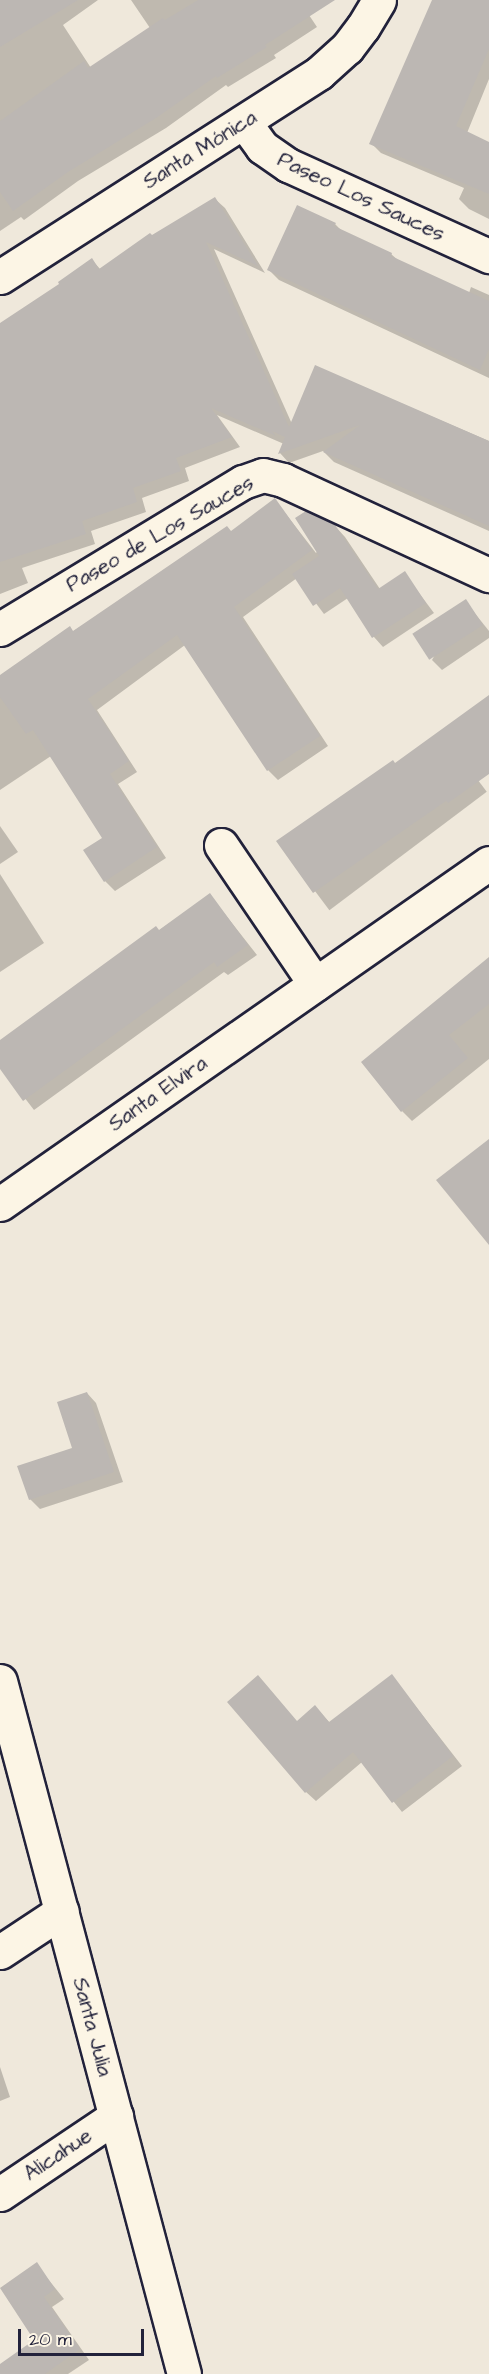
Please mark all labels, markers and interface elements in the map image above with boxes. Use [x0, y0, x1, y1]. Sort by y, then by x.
street label: Santa Mónica [139, 105, 261, 195]
street label: Paseo Los Sauces [273, 147, 449, 247]
street label: Paseo de Los Sauces [62, 470, 258, 598]
street label: Santa Elvira [104, 1051, 212, 1137]
street label: Santa Julia [67, 1975, 117, 2079]
street label: Alicahue [19, 2123, 97, 2187]
scale bar [21, 2317, 147, 2355]
text: 20 m [29, 2327, 72, 2352]

